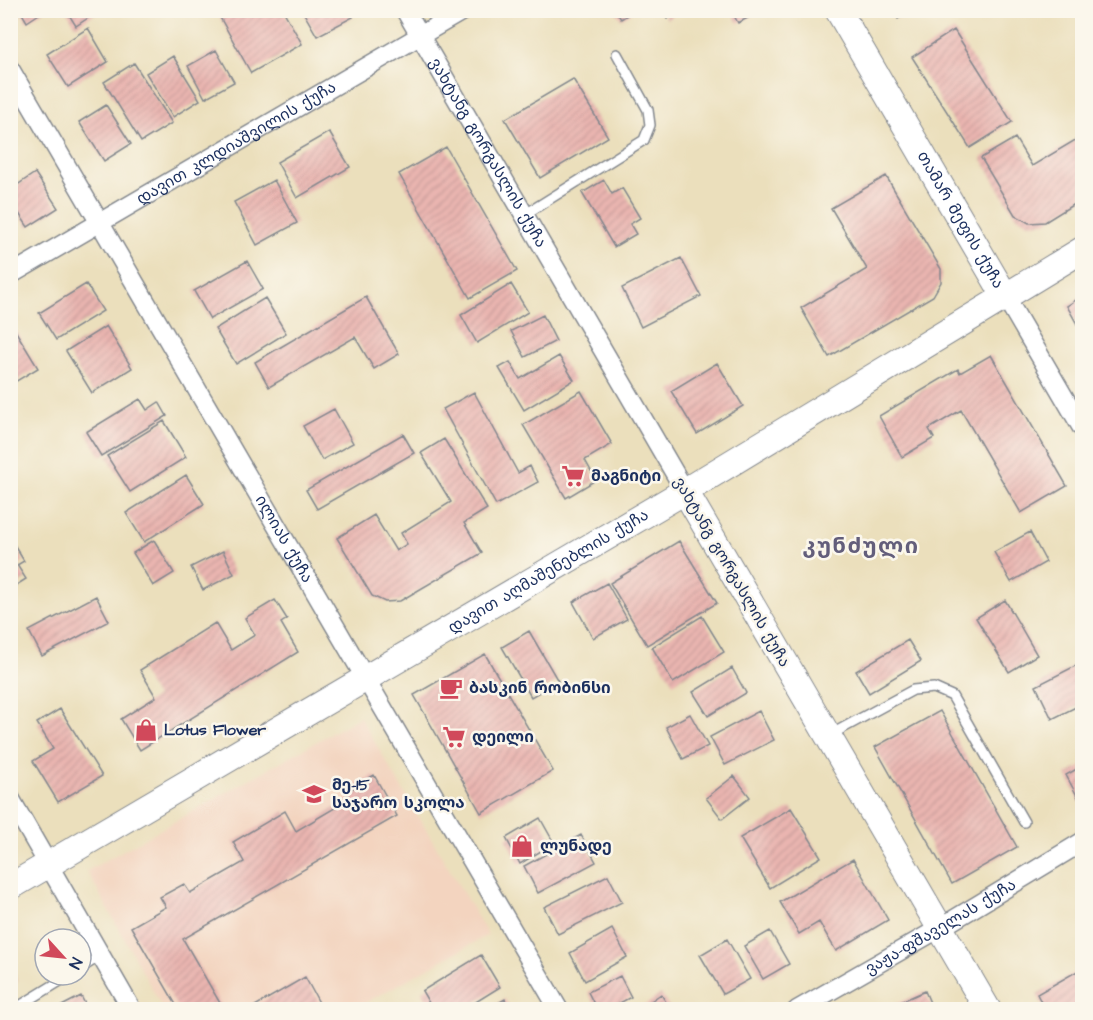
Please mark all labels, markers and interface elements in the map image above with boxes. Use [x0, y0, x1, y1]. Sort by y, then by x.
street label: ვახტანგ გორგასლის ქუჩა [424, 54, 552, 252]
street label: დავით კლდიაშვილის ქუჩა [132, 76, 340, 210]
street label: თამარ მეფის ქუჩა [912, 147, 1009, 293]
supermarket icon: მაგნიტი [560, 463, 586, 489]
place label: მაგნიტი [591, 465, 661, 487]
street label: ვახტანგ გორგასლის ქუჩა [668, 473, 796, 671]
street label: ილიას ქუჩა [250, 491, 318, 587]
street label: დავით აღმაშენებლის ქუჩა [444, 504, 653, 639]
district label: კუნძული [802, 531, 920, 562]
cafe icon: ბასკინ რობინსი [438, 675, 464, 701]
place label: ბასკინ რობინსი [469, 677, 611, 699]
shop icon: Lotus Flower [133, 717, 159, 743]
place label: Lotus Flower [164, 719, 266, 741]
supermarket icon: დეილი [441, 724, 467, 750]
place label: დეილი [472, 726, 534, 748]
place label: მე-15 საჯარო სკოლა [332, 774, 465, 814]
school or university icon: მე-15 საჯარო სკოლა [301, 781, 327, 807]
shop icon: ლუნადე [509, 833, 535, 859]
place label: ლუნადე [540, 835, 612, 857]
street label: ვაჟა-ფშაველას ქუჩა [861, 873, 1020, 980]
north arrow [33, 927, 93, 987]
text: N [63, 954, 88, 973]

